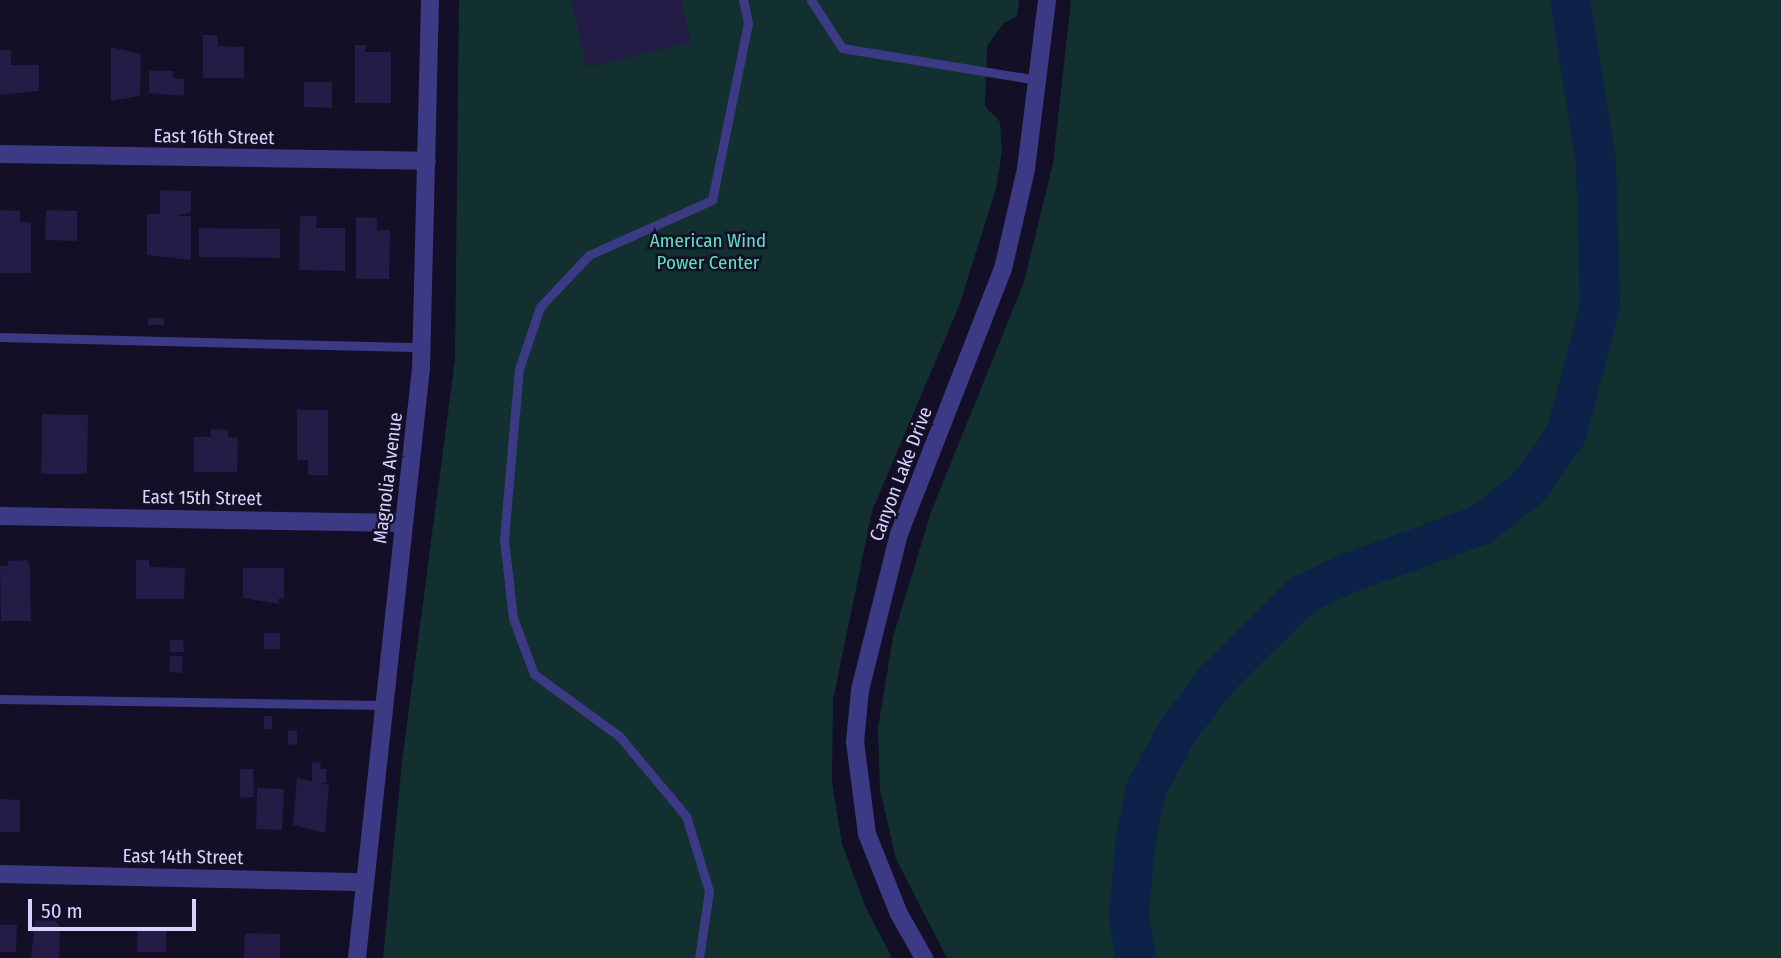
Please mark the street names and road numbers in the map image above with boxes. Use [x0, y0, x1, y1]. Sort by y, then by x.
street label: East 16th Street [153, 125, 275, 149]
street label: Canyon Lake Drive [865, 404, 937, 544]
street label: Magnolia Avenue [369, 411, 407, 545]
street label: East 15th Street [142, 486, 262, 510]
street label: East 14th Street [122, 845, 244, 869]

